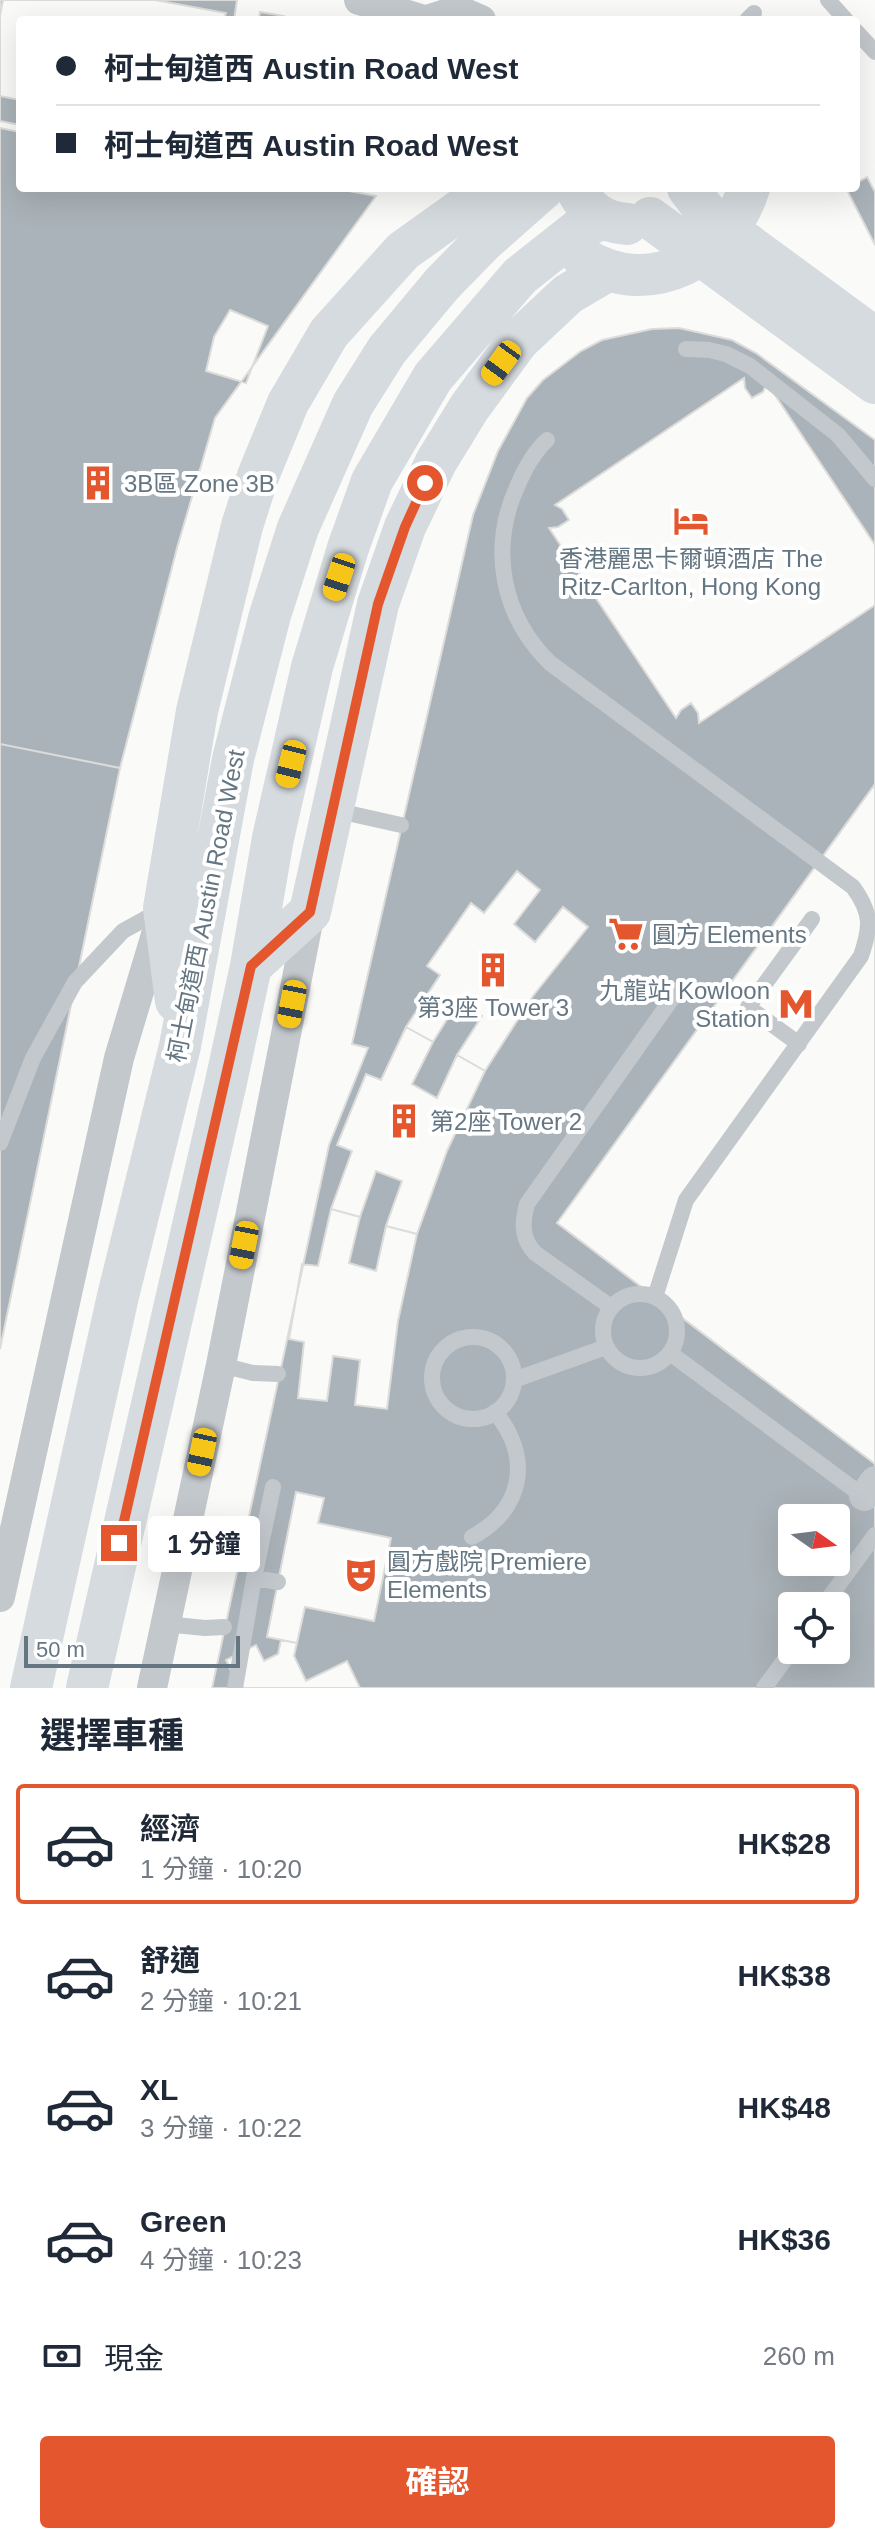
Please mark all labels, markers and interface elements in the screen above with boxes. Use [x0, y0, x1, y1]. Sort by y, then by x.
text: 柯士甸道西 Austin Road West [104, 52, 518, 85]
text: 柯士甸道西 Austin Road West [104, 129, 518, 162]
car [477, 337, 525, 389]
building icon: 3B區 Zone 3B [79, 464, 117, 502]
route start [407, 465, 443, 501]
place label: 3B區 Zone 3B [124, 470, 275, 497]
hotel icon: 香港麗思卡爾頓酒店 The Ritz-Carlton, Hong Kong [672, 502, 710, 540]
place label: 香港麗思卡爾頓酒店 The Ritz-Carlton, Hong Kong [559, 545, 823, 600]
car [320, 550, 358, 604]
car [274, 738, 308, 790]
street label: 柯士甸道西 Austin Road West [162, 747, 250, 1065]
supermarket icon: 圓方 Elements [607, 915, 645, 953]
place label: 圓方 Elements [652, 921, 807, 948]
building icon: 第3座 Tower 3 [474, 951, 512, 989]
place label: 九龍站 Kowloon Station [599, 977, 770, 1032]
car [276, 978, 308, 1030]
metro station icon: 九龍站 Kowloon Station [777, 985, 815, 1023]
place label: 第3座 Tower 3 [417, 994, 569, 1021]
building icon: 第2座 Tower 2 [385, 1102, 423, 1140]
place label: 第2座 Tower 2 [430, 1108, 582, 1135]
car [228, 1219, 260, 1271]
car [185, 1426, 219, 1478]
north arrow [778, 1504, 850, 1576]
map controls [778, 1504, 850, 1664]
callout: 1 分鐘 [147, 1515, 259, 1571]
route end [101, 1525, 137, 1561]
text: 1 分鐘 [167, 1529, 241, 1559]
place label: 圓方戲院 Premiere Elements [387, 1548, 587, 1603]
theatre icon: 圓方戲院 Premiere Elements [342, 1556, 380, 1594]
button: locate [778, 1592, 850, 1664]
scale bar [24, 1632, 240, 1668]
text: 50 m [36, 1637, 85, 1662]
text: 選擇車種 [40, 1715, 184, 1756]
icon: car [44, 1808, 116, 1880]
text: 經濟 [140, 1812, 200, 1845]
text: HK$28 [738, 1827, 831, 1860]
text: 1 分鐘 · 10:20 [140, 1854, 302, 1884]
icon: car [44, 1940, 116, 2012]
text: 舒適 [140, 1944, 200, 1977]
text: HK$38 [738, 1959, 831, 1992]
text: 2 分鐘 · 10:21 [140, 1986, 302, 2016]
icon: car [44, 2072, 116, 2144]
text: XL [140, 2073, 178, 2106]
text: HK$48 [738, 2091, 831, 2124]
text: 3 分鐘 · 10:22 [140, 2113, 302, 2143]
icon: car [44, 2204, 116, 2276]
text: Green [140, 2205, 227, 2238]
text: HK$36 [738, 2223, 831, 2256]
text: 4 分鐘 · 10:23 [140, 2245, 302, 2275]
icon: cash [40, 2334, 84, 2378]
text: 260 m [763, 2341, 835, 2371]
text: 現金 [104, 2342, 164, 2375]
button: 確認 [40, 2436, 835, 2528]

